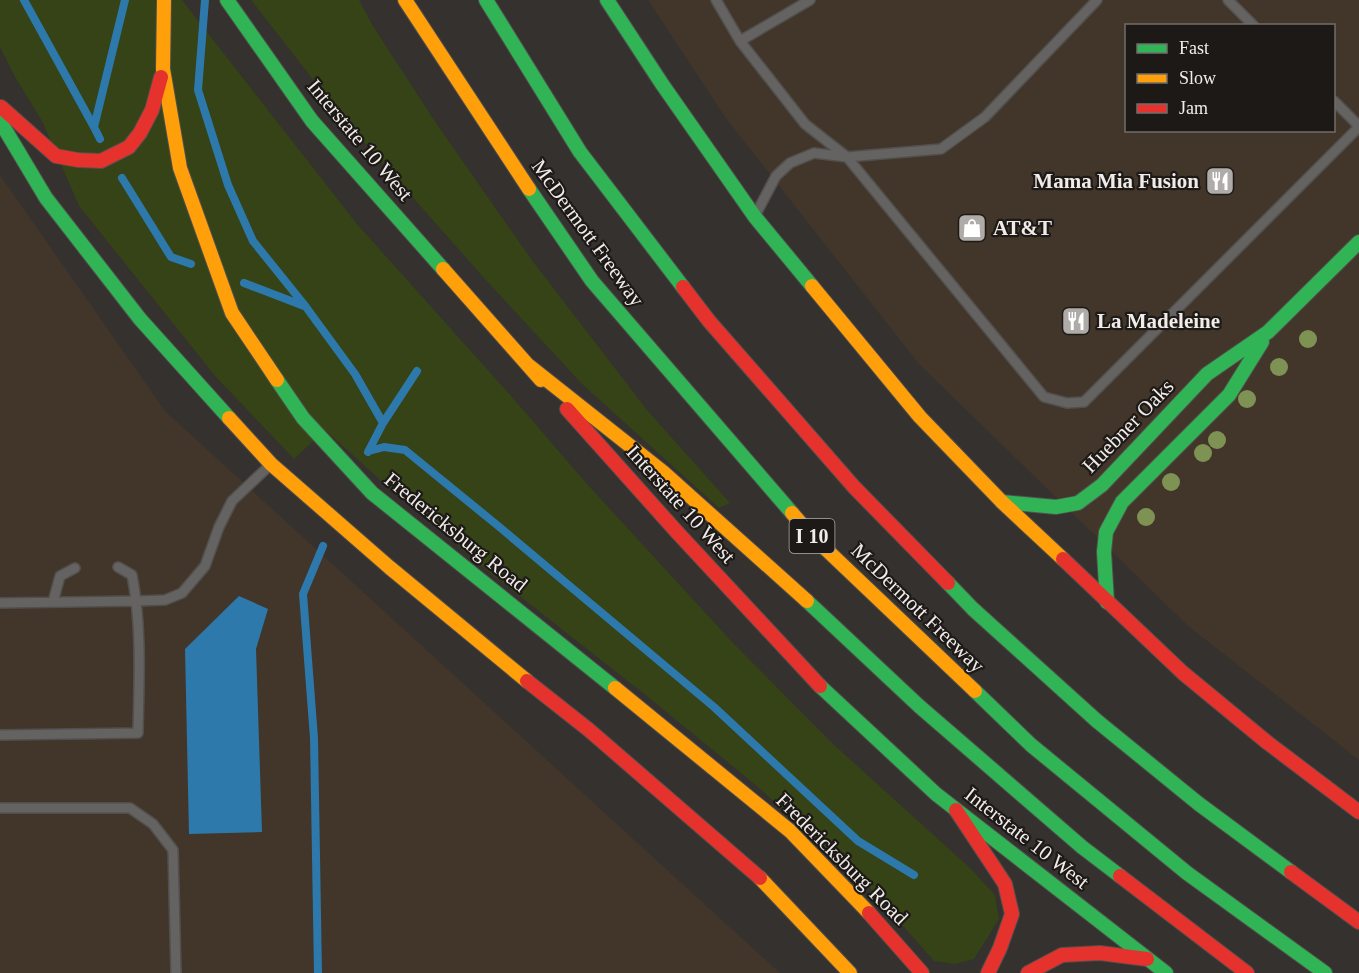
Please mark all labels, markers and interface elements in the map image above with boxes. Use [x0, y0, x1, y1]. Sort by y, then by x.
legend [1125, 24, 1335, 132]
text: Fast [1179, 38, 1209, 58]
text: Slow [1179, 68, 1216, 88]
street label: Interstate 10 West [302, 75, 418, 206]
text: Jam [1179, 98, 1208, 118]
street label: McDermott Freeway [527, 155, 650, 311]
restaurant icon: Mama Mia Fusion [1204, 165, 1236, 197]
place label: Mama Mia Fusion [1033, 169, 1199, 193]
shop icon: AT&T [956, 212, 988, 244]
place label: AT&T [993, 216, 1052, 240]
restaurant icon: La Madeleine [1060, 305, 1092, 337]
place label: La Madeleine [1097, 309, 1220, 333]
street label: Huebner Oaks [1077, 374, 1179, 478]
street label: Interstate 10 West [622, 440, 740, 568]
street label: Fredericksburg Road [380, 467, 532, 597]
road number: I 10 [790, 519, 834, 553]
street label: McDermott Freeway [847, 538, 990, 678]
street label: Interstate 10 West [960, 782, 1094, 894]
street label: Fredericksburg Road [771, 788, 913, 930]

